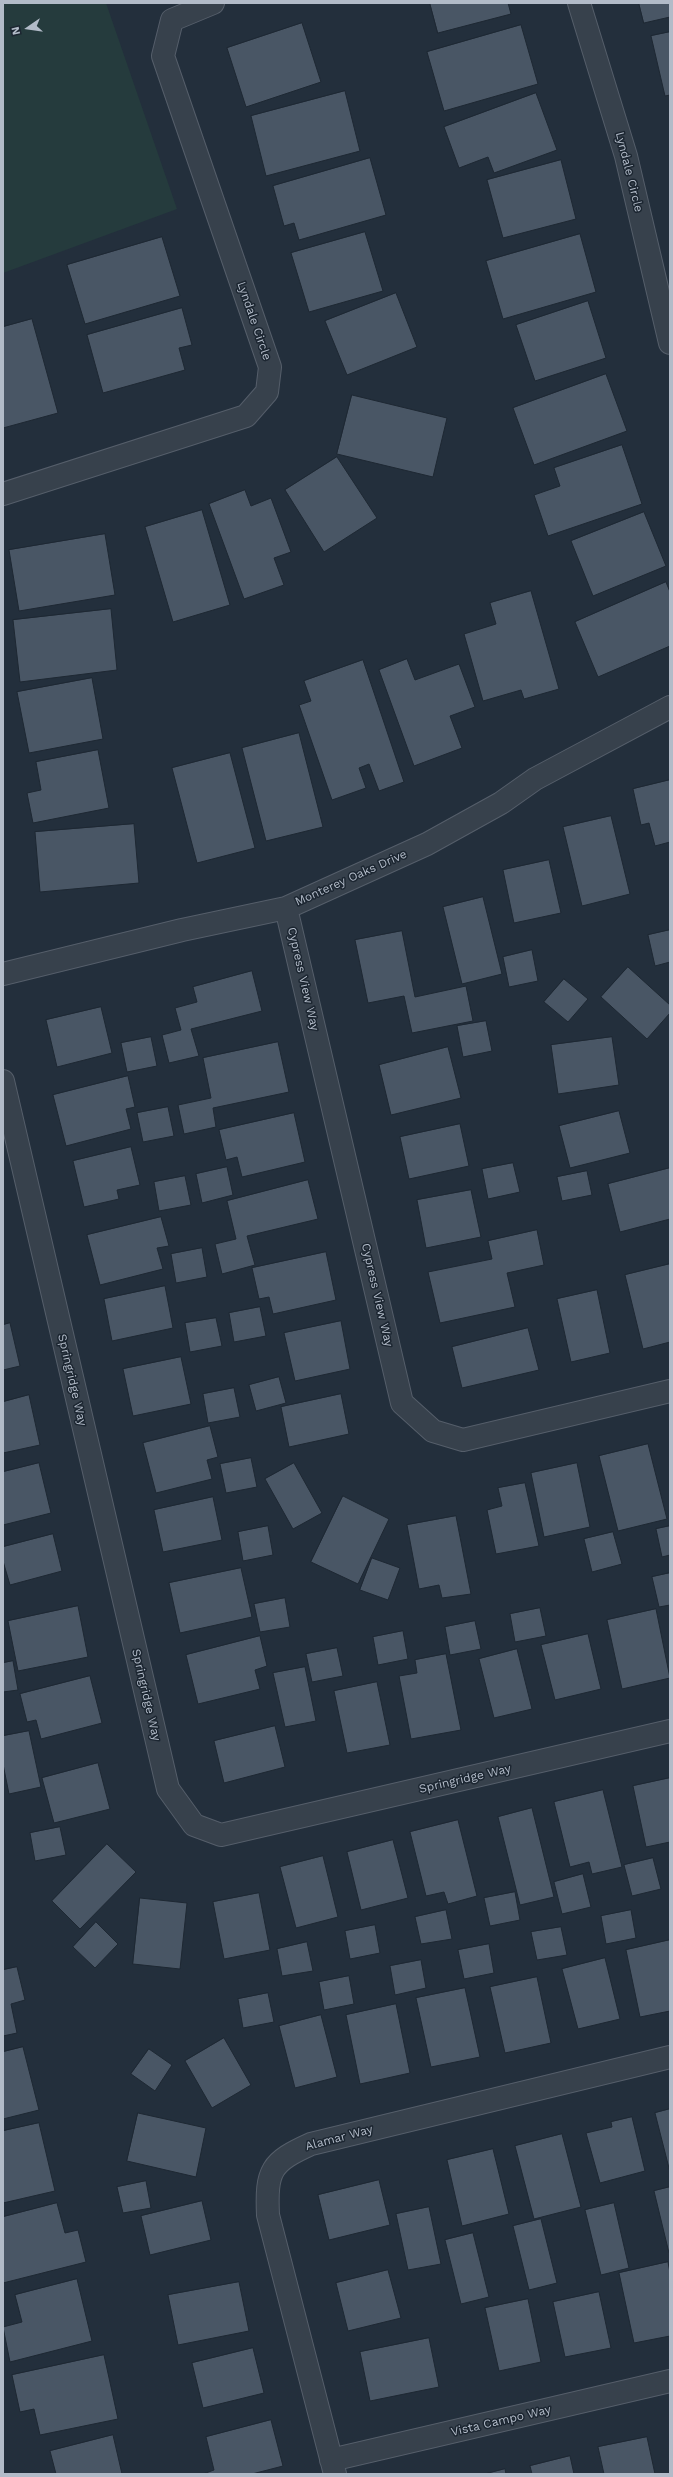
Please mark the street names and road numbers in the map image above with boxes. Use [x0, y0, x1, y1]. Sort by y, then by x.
street label: Lyndale Circle [612, 130, 646, 214]
street label: Lyndale Circle [234, 280, 274, 362]
street label: Monterey Oaks Drive [293, 847, 409, 909]
street label: Cypress View Way [284, 926, 322, 1032]
street label: Cypress View Way [358, 1242, 396, 1348]
street label: Springridge Way [54, 1333, 90, 1427]
street label: Springridge Way [128, 1648, 164, 1742]
street label: Springridge Way [418, 1761, 512, 1797]
street label: Alamar Way [304, 2122, 374, 2154]
street label: Vista Campo Way [450, 2402, 552, 2440]

